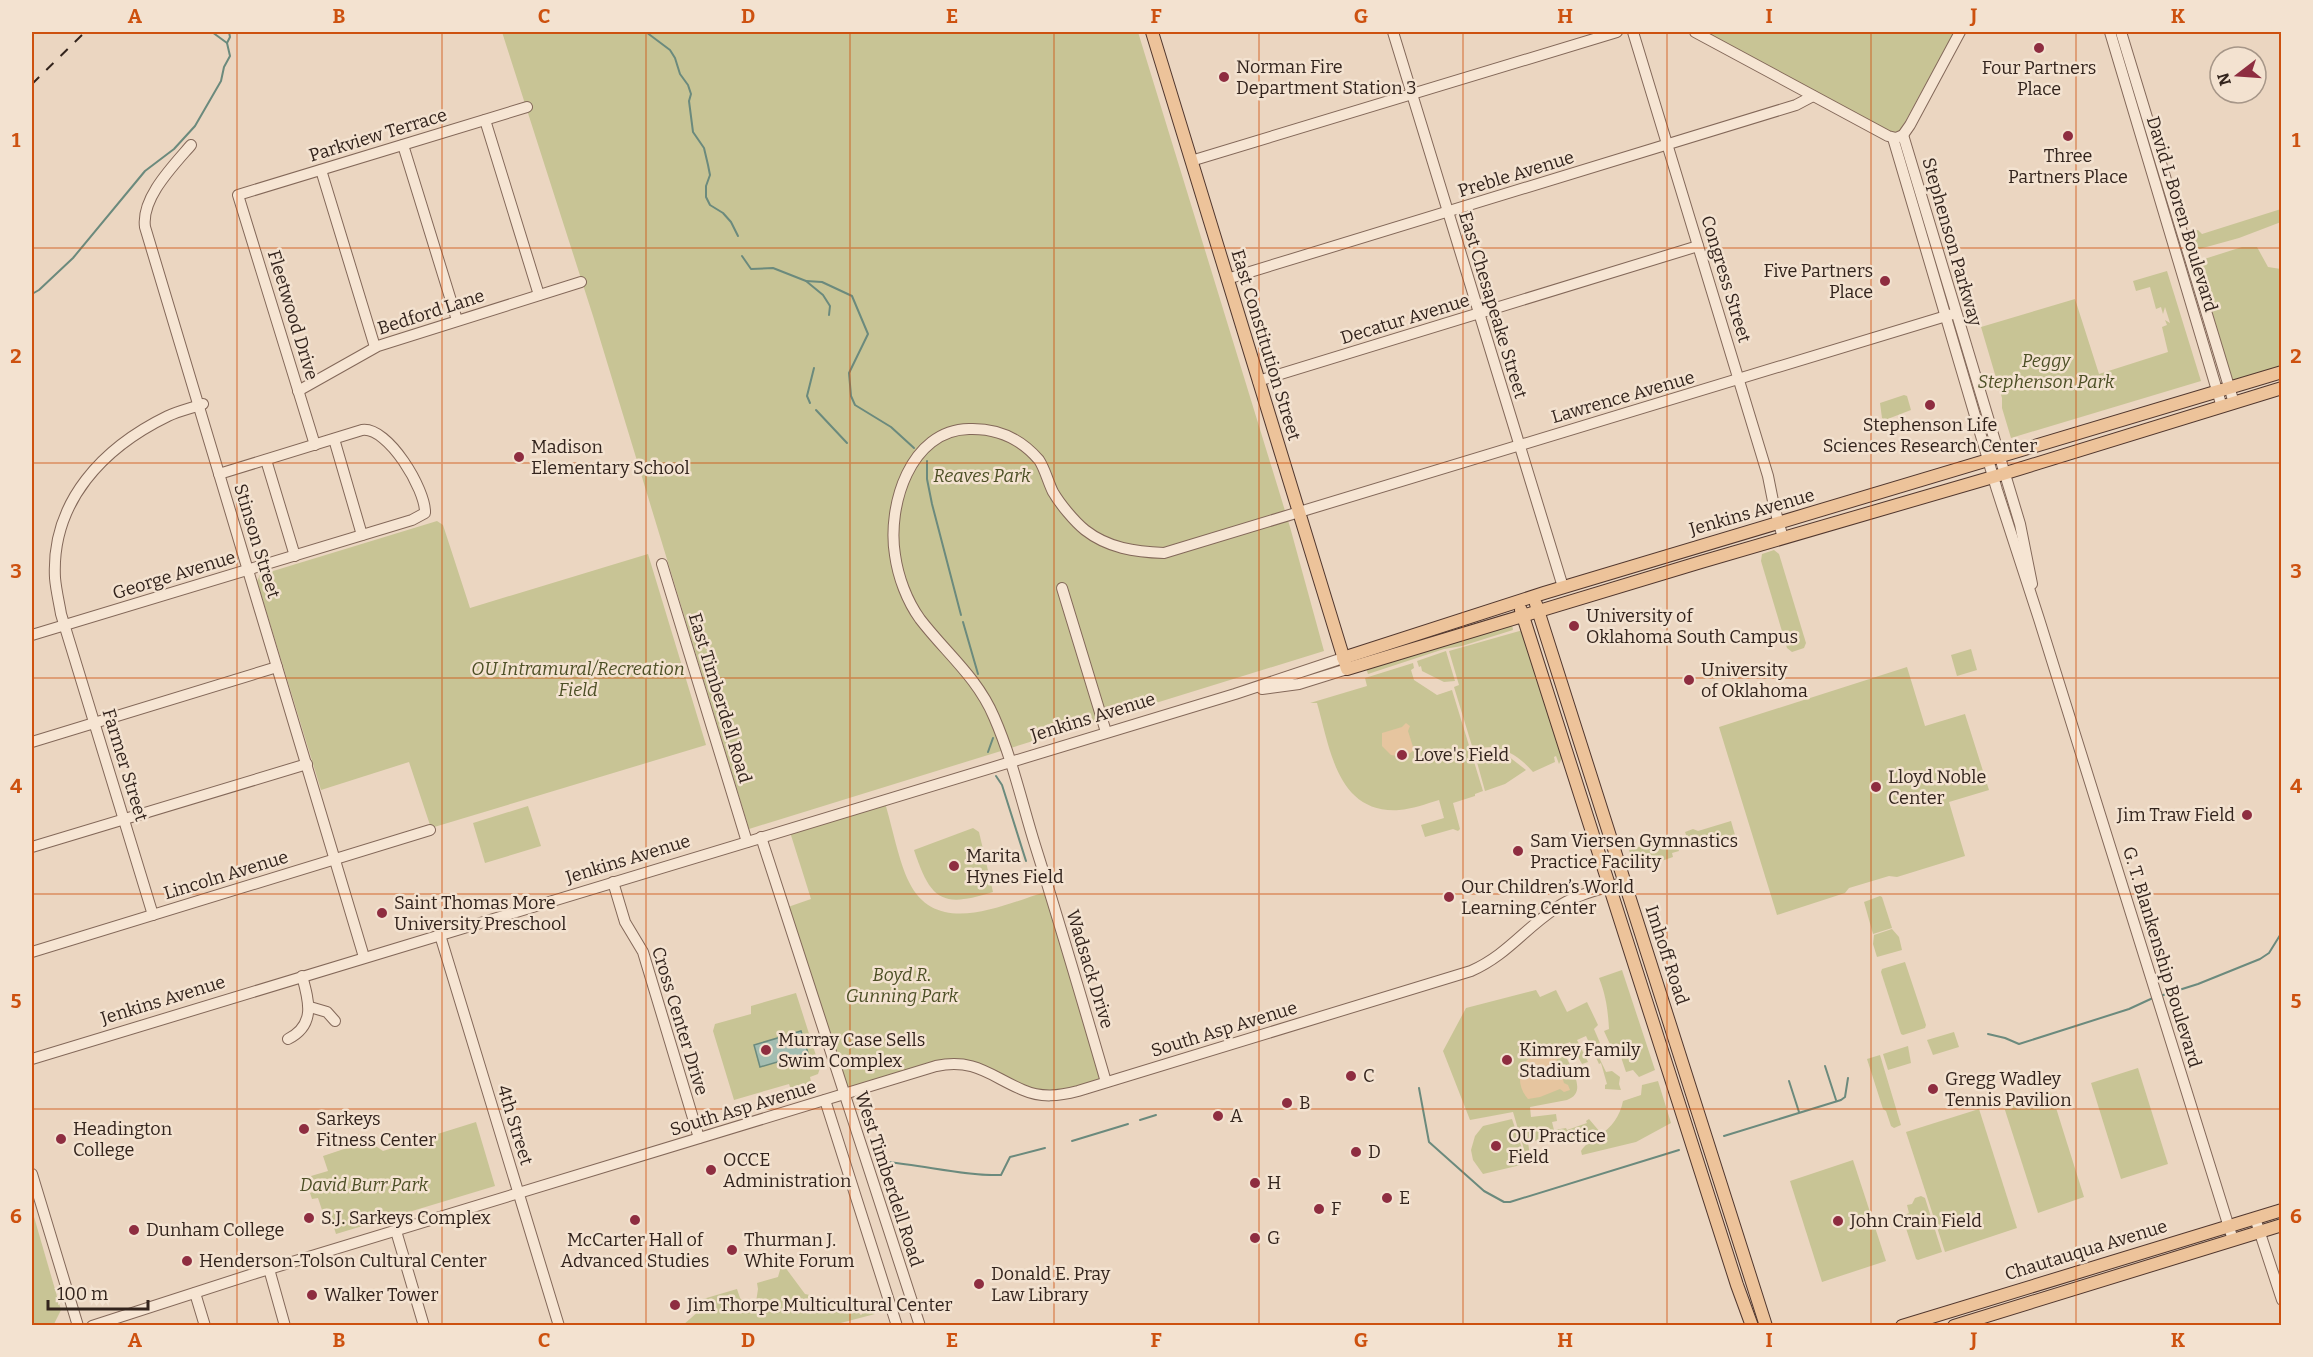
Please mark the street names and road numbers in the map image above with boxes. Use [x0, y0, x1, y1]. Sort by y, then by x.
street label: Parkview Terrace [306, 104, 450, 166]
street label: David L Boren Boulevard [2142, 114, 2222, 315]
street label: Preble Avenue [1455, 146, 1577, 202]
street label: Stephenson Parkway [1917, 155, 1987, 329]
street label: East Chesapeake Street [1454, 209, 1532, 402]
street label: Congress Street [1696, 213, 1756, 346]
street label: Fleetwood Drive [263, 247, 323, 383]
street label: East Constitution Street [1226, 247, 1306, 444]
street label: Bedford Lane [375, 284, 487, 340]
street label: Decatur Avenue [1338, 289, 1472, 349]
street label: Lawrence Avenue [1549, 366, 1697, 428]
street label: Stinson Street [229, 481, 285, 601]
street label: Jenkins Avenue [1686, 484, 1817, 541]
street label: George Avenue [110, 546, 238, 604]
street label: East Timberdell Road [684, 610, 756, 786]
street label: Jenkins Avenue [1027, 688, 1158, 747]
street label: Farmer Street [97, 706, 153, 824]
street label: Jenkins Avenue [562, 830, 693, 889]
street label: G. T. Blankenship Boulevard [2118, 844, 2206, 1070]
street label: Lincoln Avenue [161, 846, 291, 904]
street label: Imhoff Road [1641, 903, 1694, 1008]
street label: Wadsack Drive [1062, 907, 1118, 1031]
street label: Cross Center Drive [647, 944, 713, 1098]
street label: Jenkins Avenue [97, 971, 228, 1030]
street label: South Asp Avenue [1148, 996, 1300, 1062]
street label: South Asp Avenue [667, 1075, 819, 1141]
street label: 4th Street [492, 1082, 538, 1168]
street label: West Timberdell Road [850, 1089, 928, 1270]
street label: Chautauqua Avenue [2002, 1215, 2170, 1285]

